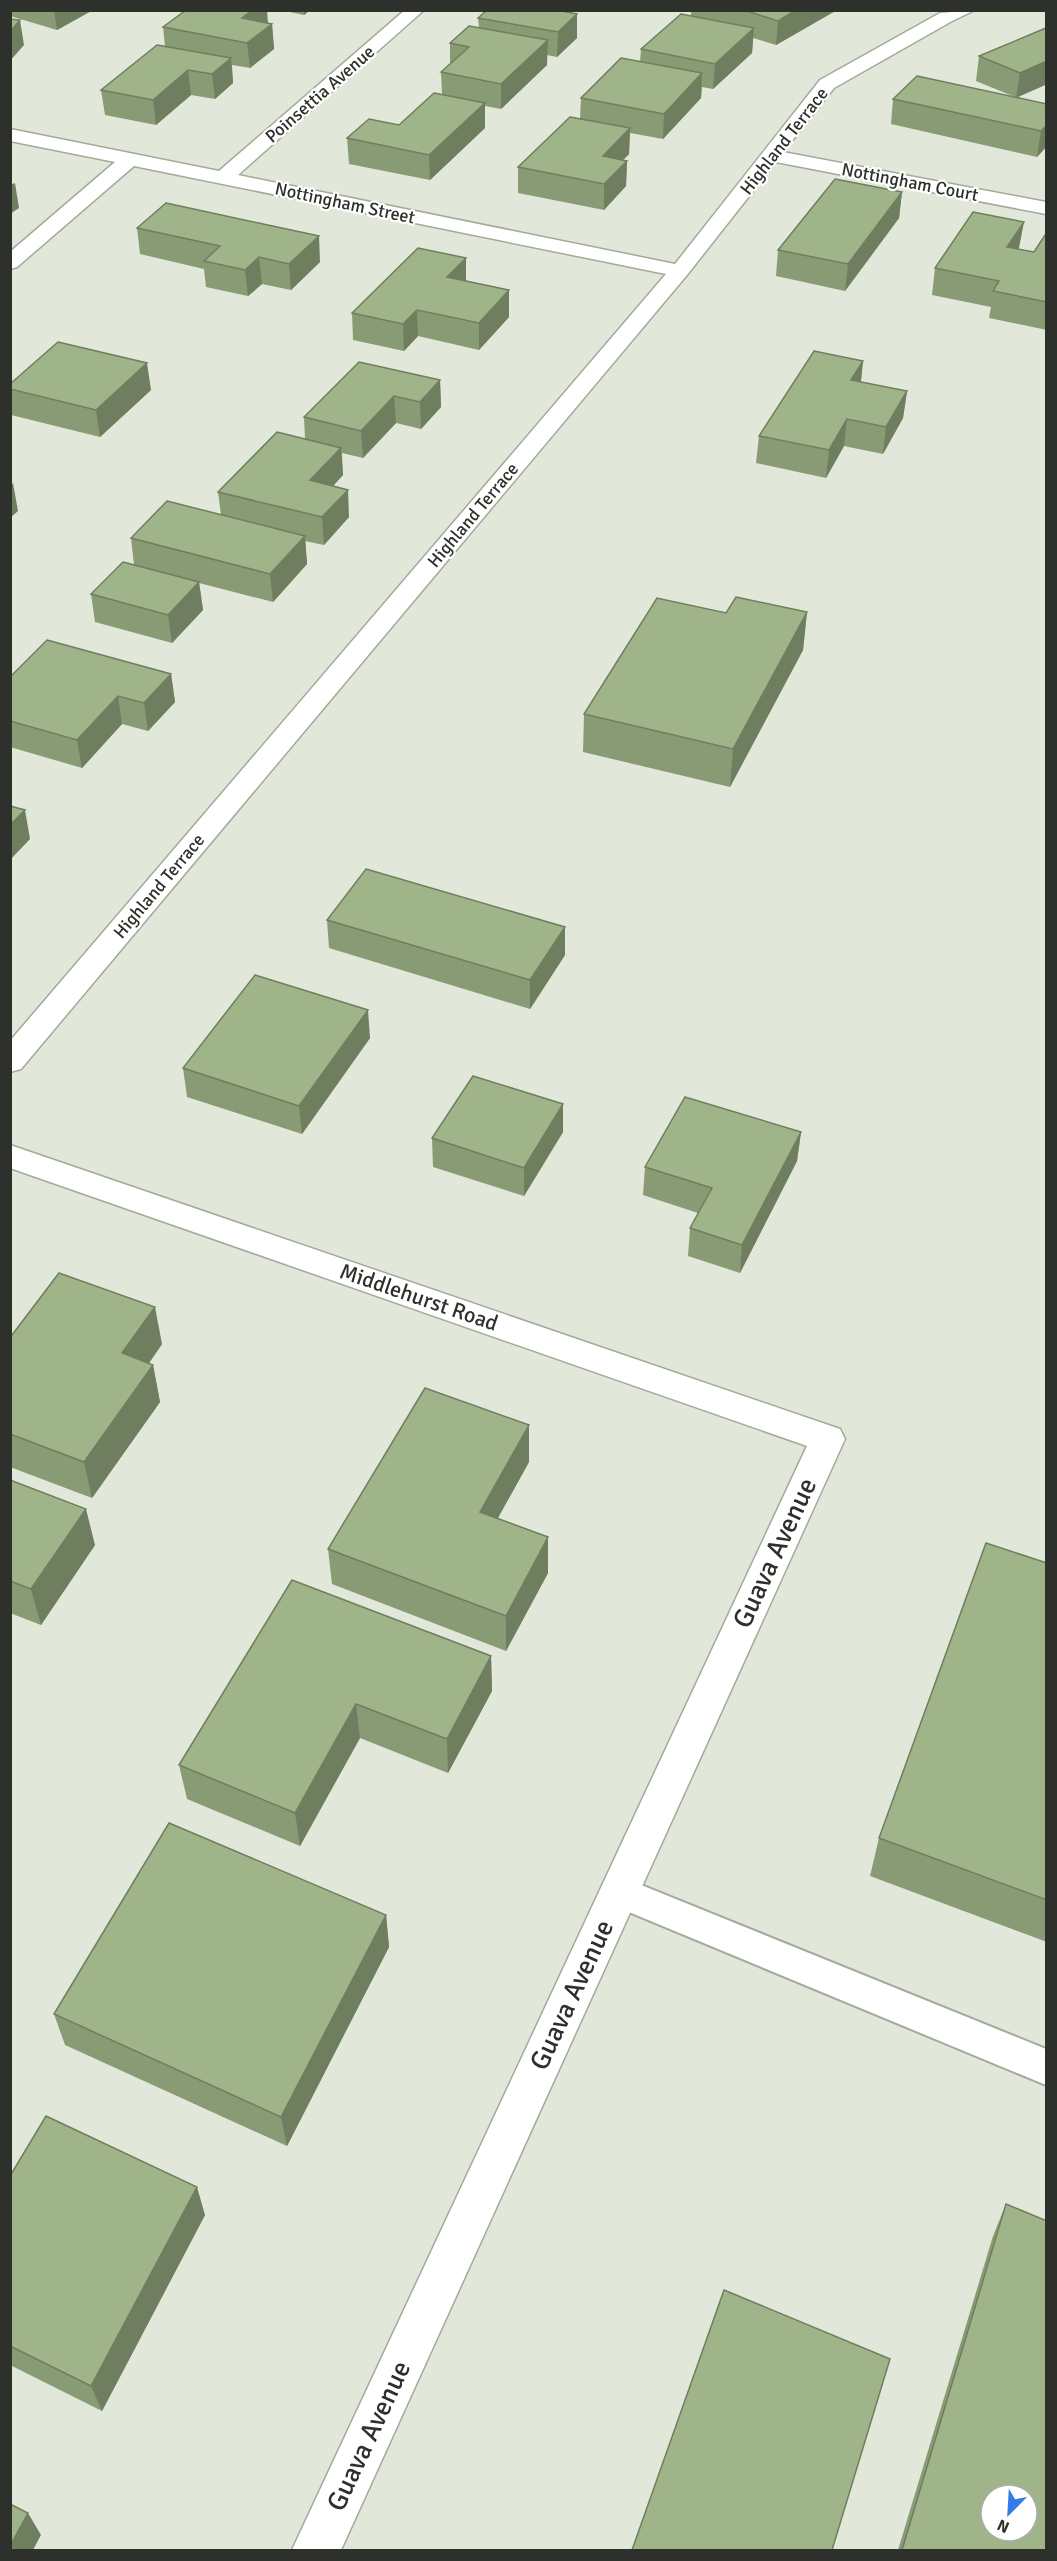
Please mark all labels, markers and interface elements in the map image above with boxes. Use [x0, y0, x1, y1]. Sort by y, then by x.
street label: Poinsettia Avenue [261, 41, 379, 147]
street label: Highland Terrace [735, 83, 833, 199]
street label: Nottingham Court [840, 158, 980, 206]
street label: Nottingham Street [273, 177, 417, 229]
street label: Highland Terrace [423, 458, 523, 572]
street label: Highland Terrace [109, 829, 209, 943]
street label: Middlehurst Road [336, 1257, 502, 1337]
street label: Guava Avenue [726, 1473, 824, 1633]
street label: Guava Avenue [523, 1915, 621, 2075]
street label: Guava Avenue [320, 2356, 418, 2516]
north arrow [979, 2483, 1039, 2543]
text: N [994, 2514, 1012, 2537]

